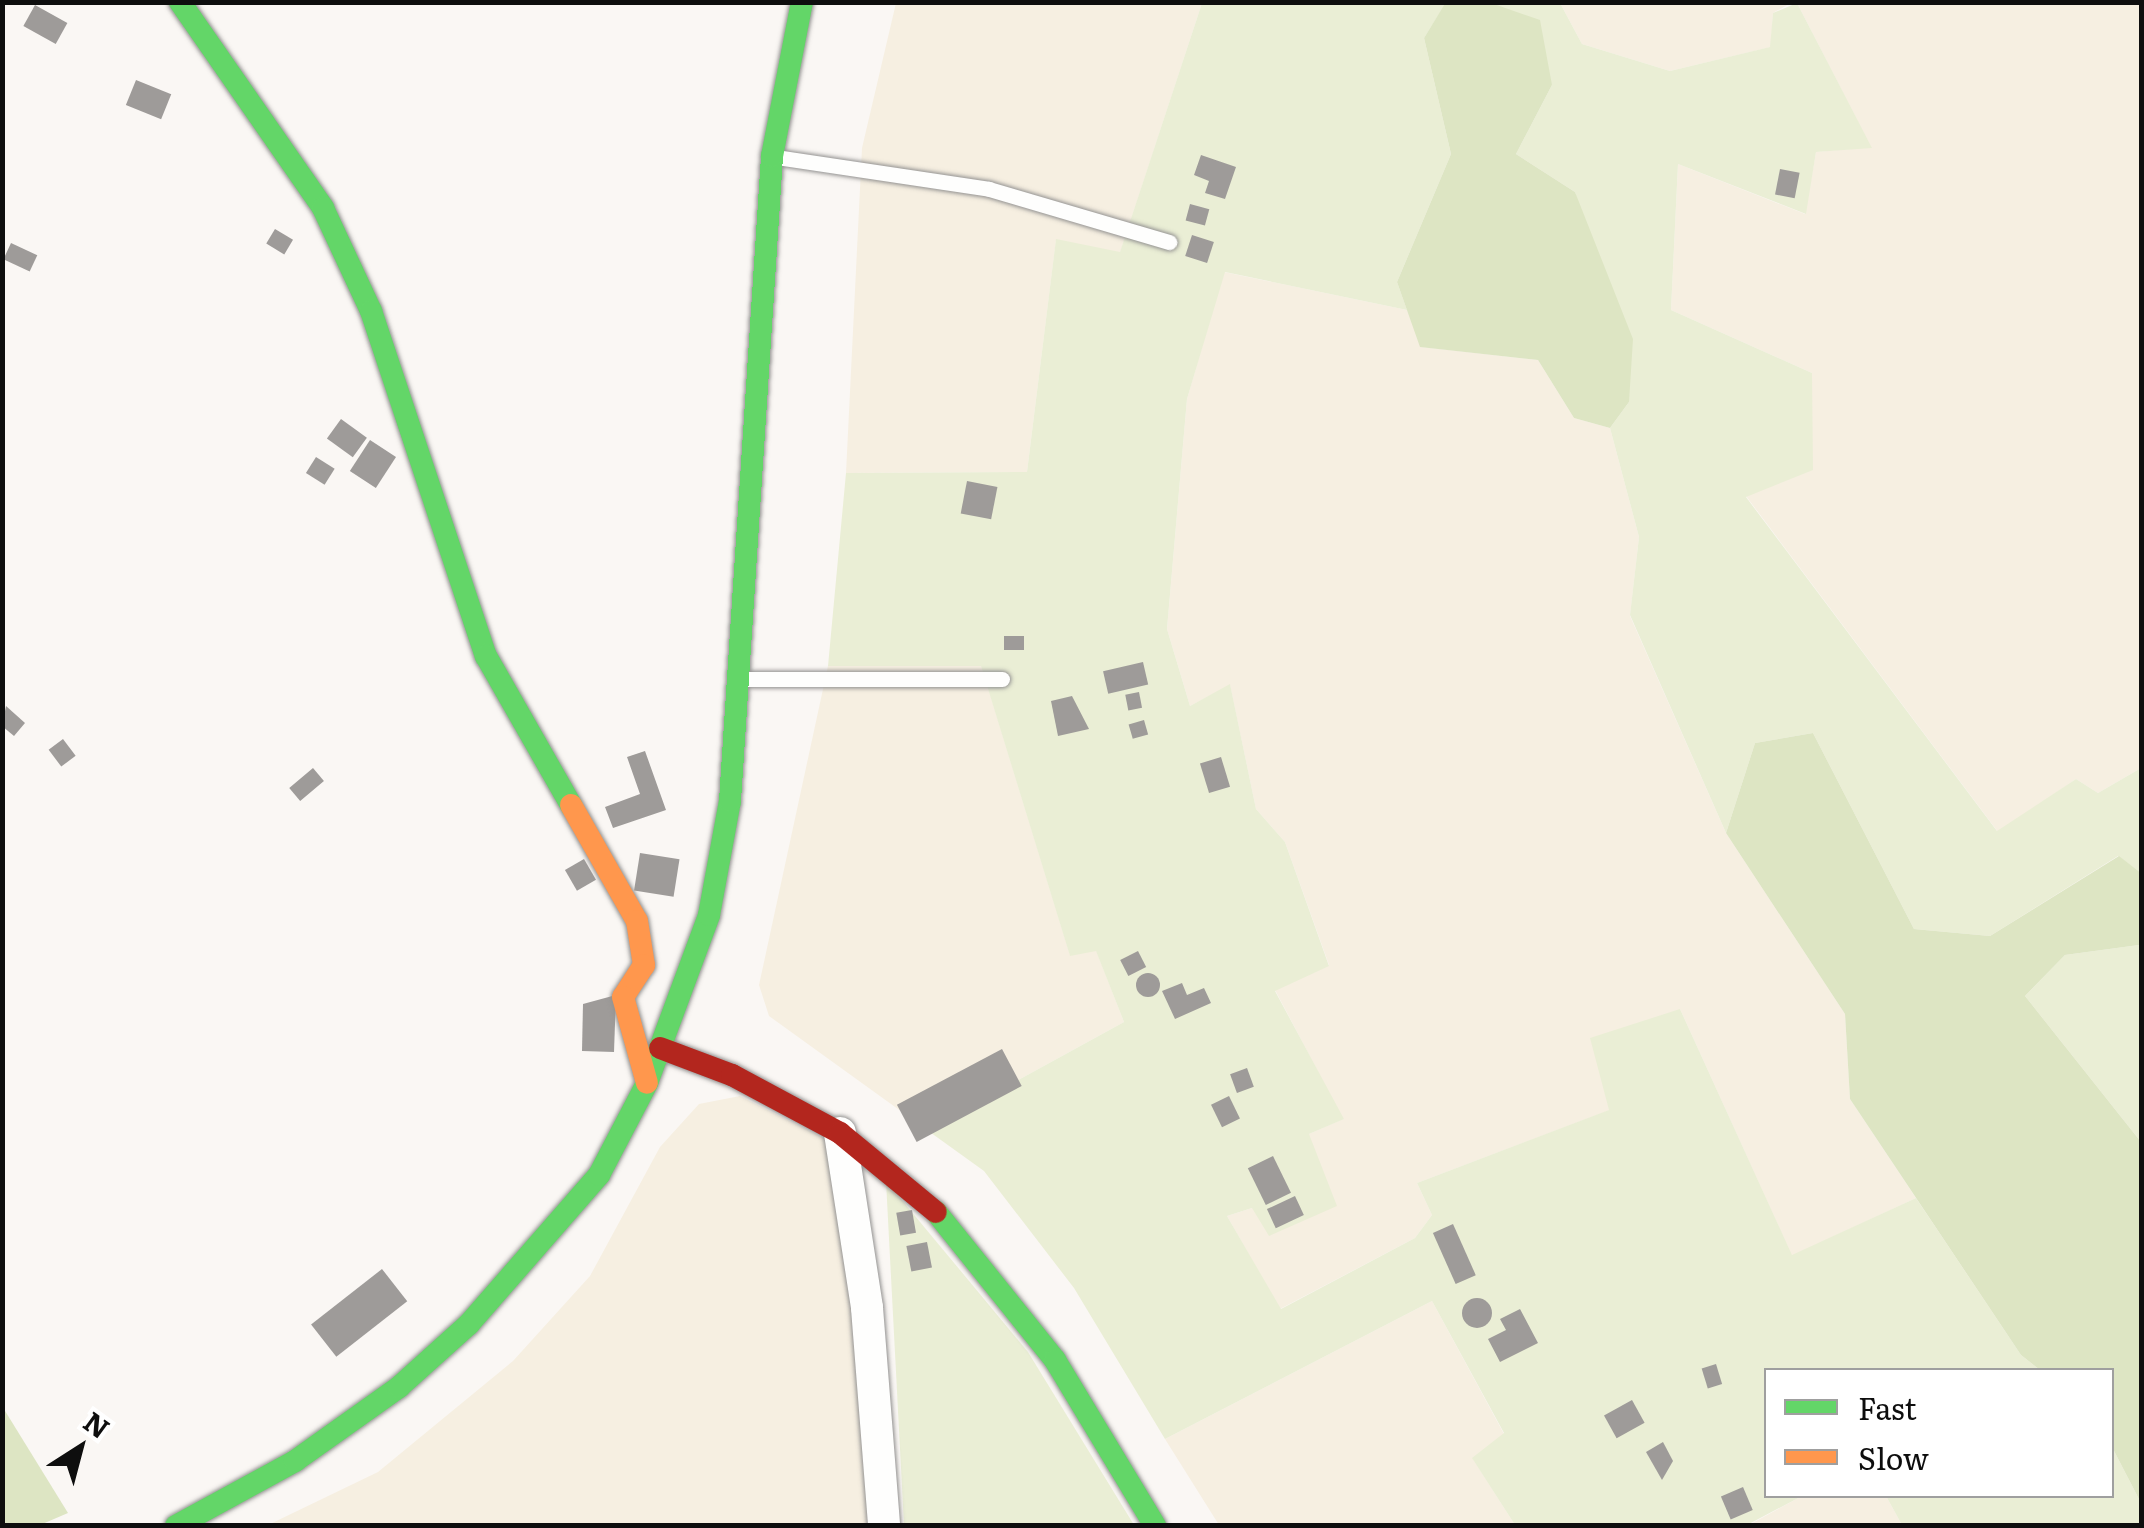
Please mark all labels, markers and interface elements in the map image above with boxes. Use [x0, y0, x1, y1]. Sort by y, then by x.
legend [1764, 1368, 2114, 1498]
text: Fast [1858, 1385, 1917, 1429]
north arrow [30, 1398, 130, 1498]
text: N [76, 1400, 119, 1448]
text: Slow [1858, 1435, 1929, 1479]

